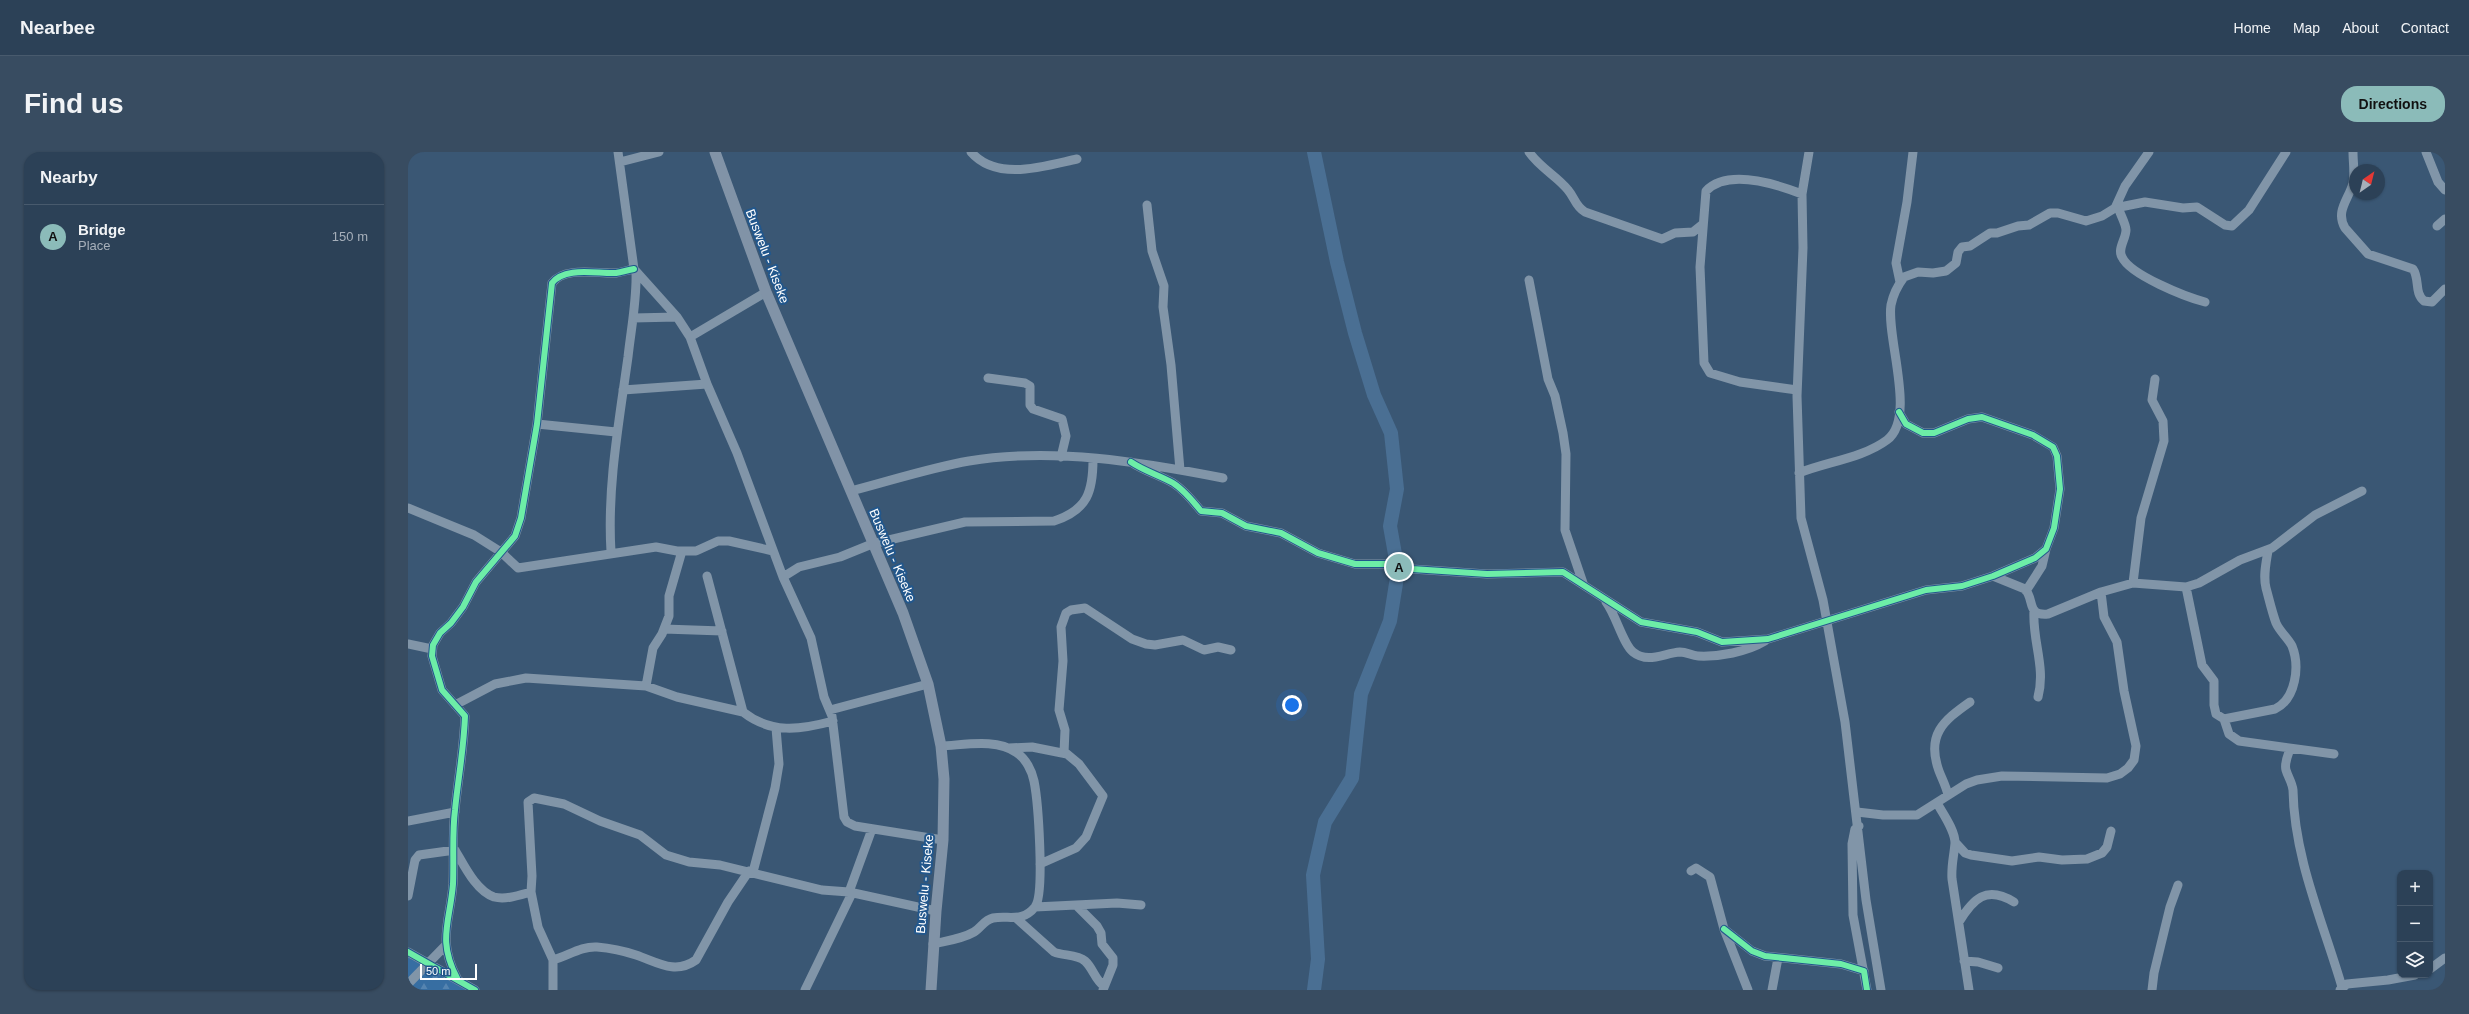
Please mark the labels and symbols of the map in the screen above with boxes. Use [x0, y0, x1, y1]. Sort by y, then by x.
north arrow [2349, 164, 2385, 200]
street label: Buswelu - Kiseke [743, 207, 792, 305]
street label: Buswelu - Kiseke [866, 506, 919, 604]
pin: A [1386, 552, 1412, 582]
your location [1282, 695, 1302, 715]
street label: Buswelu - Kiseke [913, 834, 936, 934]
scale bar [420, 962, 477, 981]

